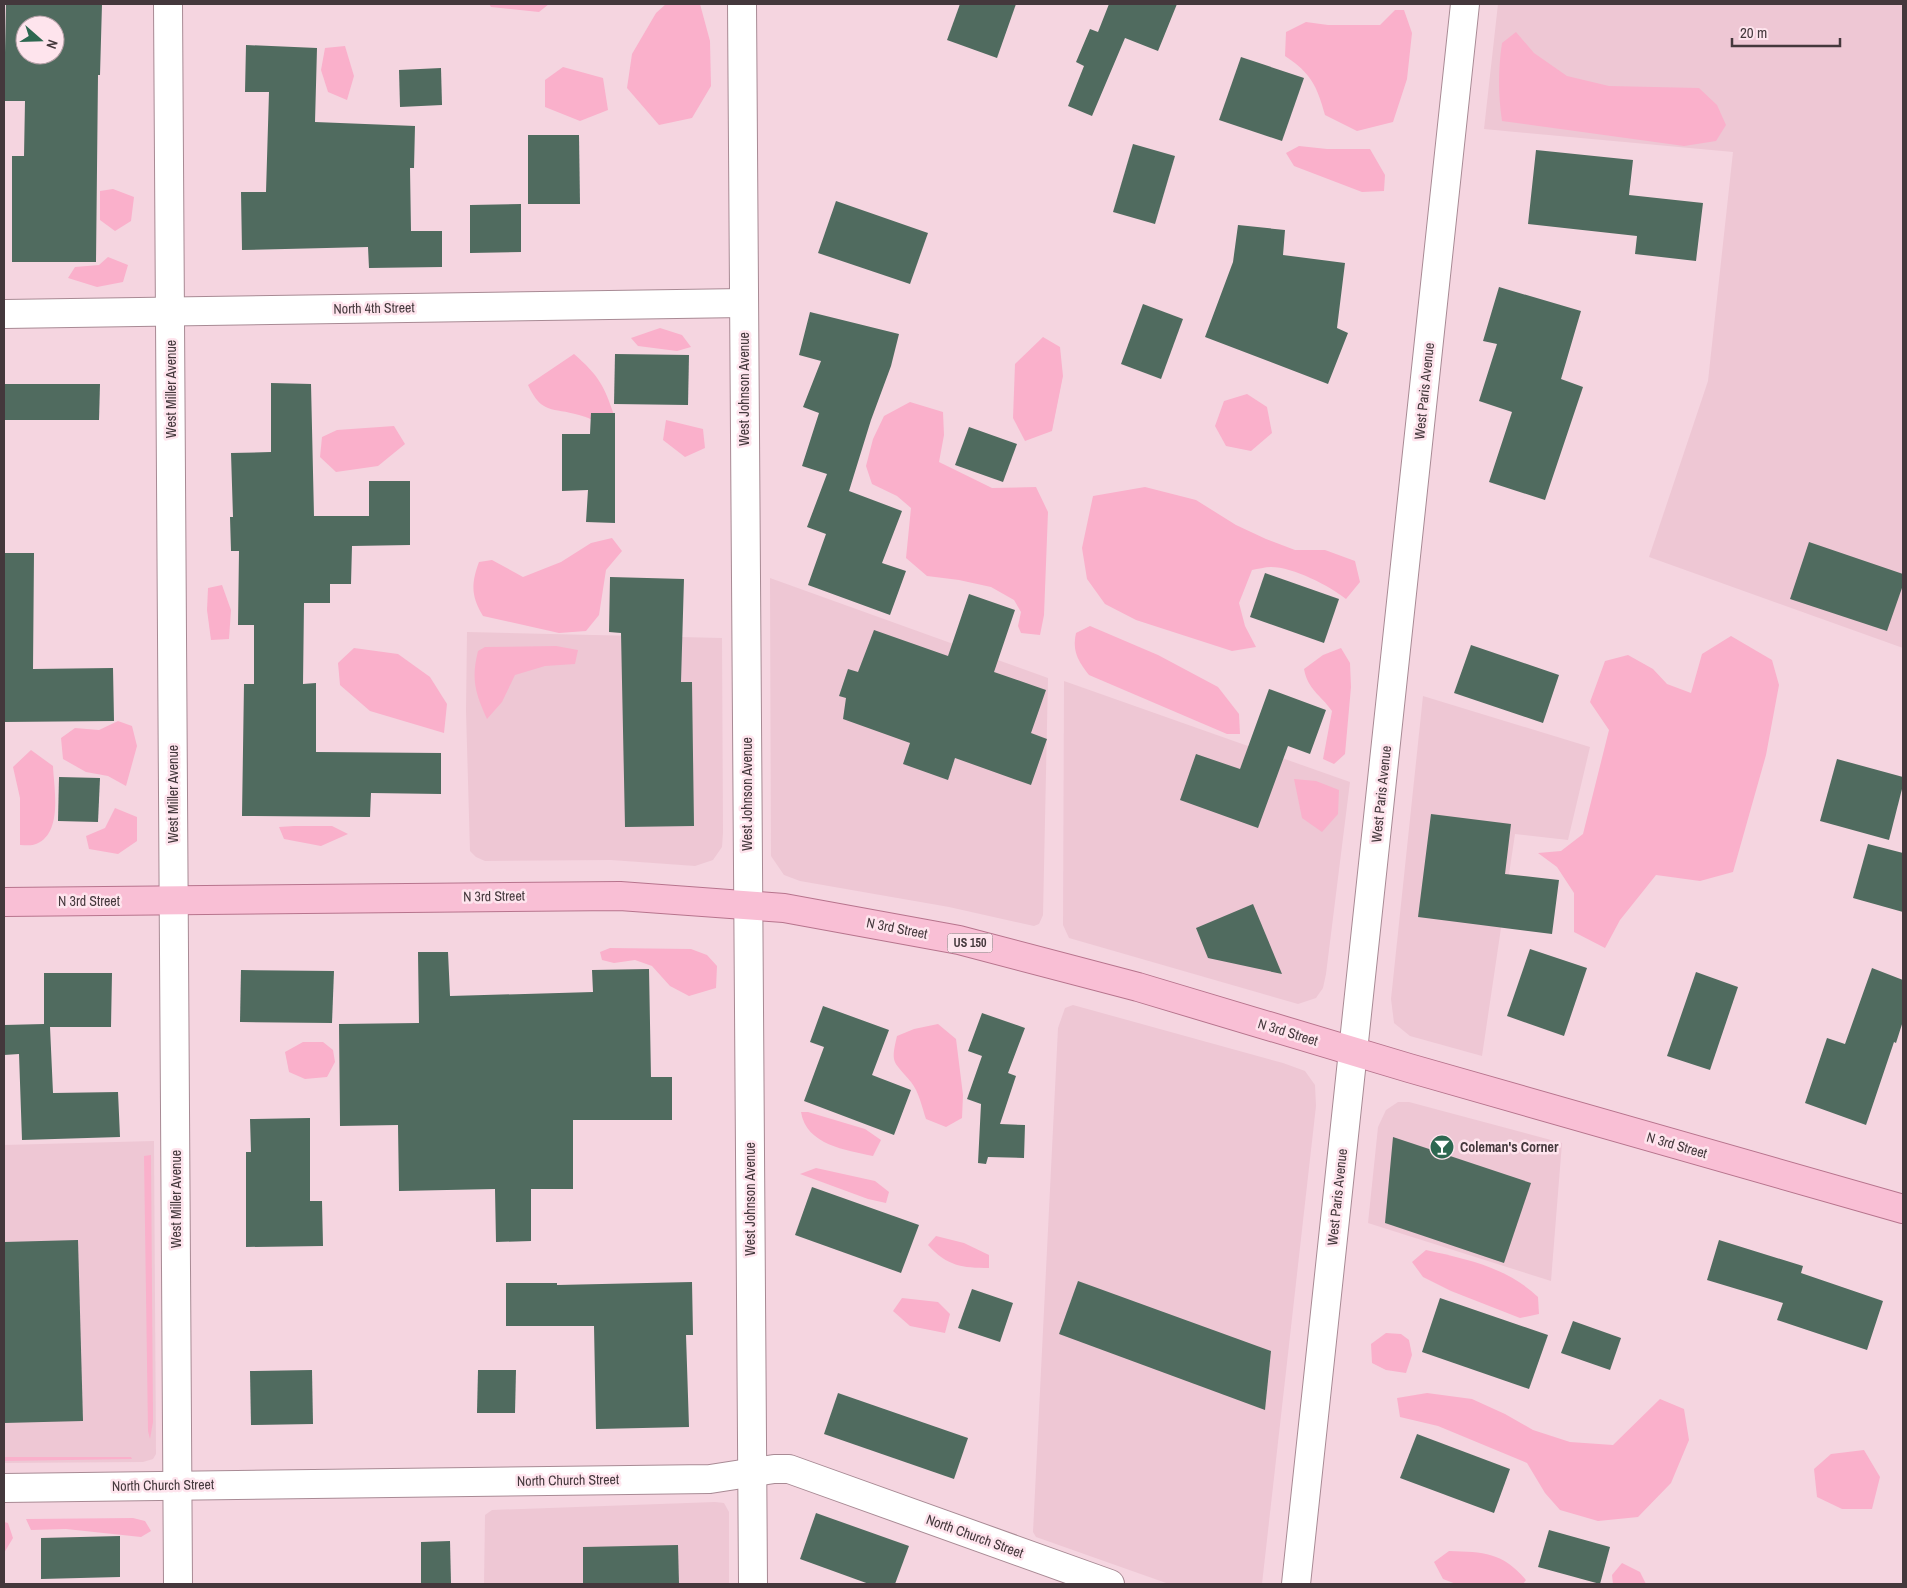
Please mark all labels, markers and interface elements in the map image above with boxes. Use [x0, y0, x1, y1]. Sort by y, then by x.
north arrow [15, 15, 65, 65]
scale bar [1732, 15, 1840, 47]
text: 20 m [1740, 22, 1767, 43]
text: N [42, 37, 62, 51]
street label: North 4th Street [333, 298, 415, 318]
street label: West Johnson Avenue [735, 332, 753, 446]
street label: West Miller Avenue [162, 340, 180, 438]
street label: West Paris Avenue [1410, 342, 1438, 440]
street label: West Johnson Avenue [738, 737, 756, 851]
street label: West Miller Avenue [164, 745, 182, 843]
street label: West Paris Avenue [1367, 745, 1395, 843]
street label: N 3rd Street [463, 886, 525, 906]
street label: N 3rd Street [58, 892, 120, 910]
street label: N 3rd Street [865, 913, 929, 943]
road number: US 150 [948, 934, 992, 952]
street label: N 3rd Street [1256, 1014, 1320, 1050]
street label: N 3rd Street [1645, 1128, 1709, 1162]
bar icon: Coleman's Corner [1429, 1134, 1455, 1160]
place label: Coleman's Corner [1460, 1138, 1559, 1156]
street label: West Johnson Avenue [741, 1142, 759, 1256]
street label: West Paris Avenue [1323, 1148, 1351, 1246]
street label: West Miller Avenue [167, 1150, 185, 1248]
street label: North Church Street [517, 1470, 619, 1490]
street label: North Church Street [112, 1475, 214, 1495]
street label: North Church Street [924, 1510, 1026, 1562]

